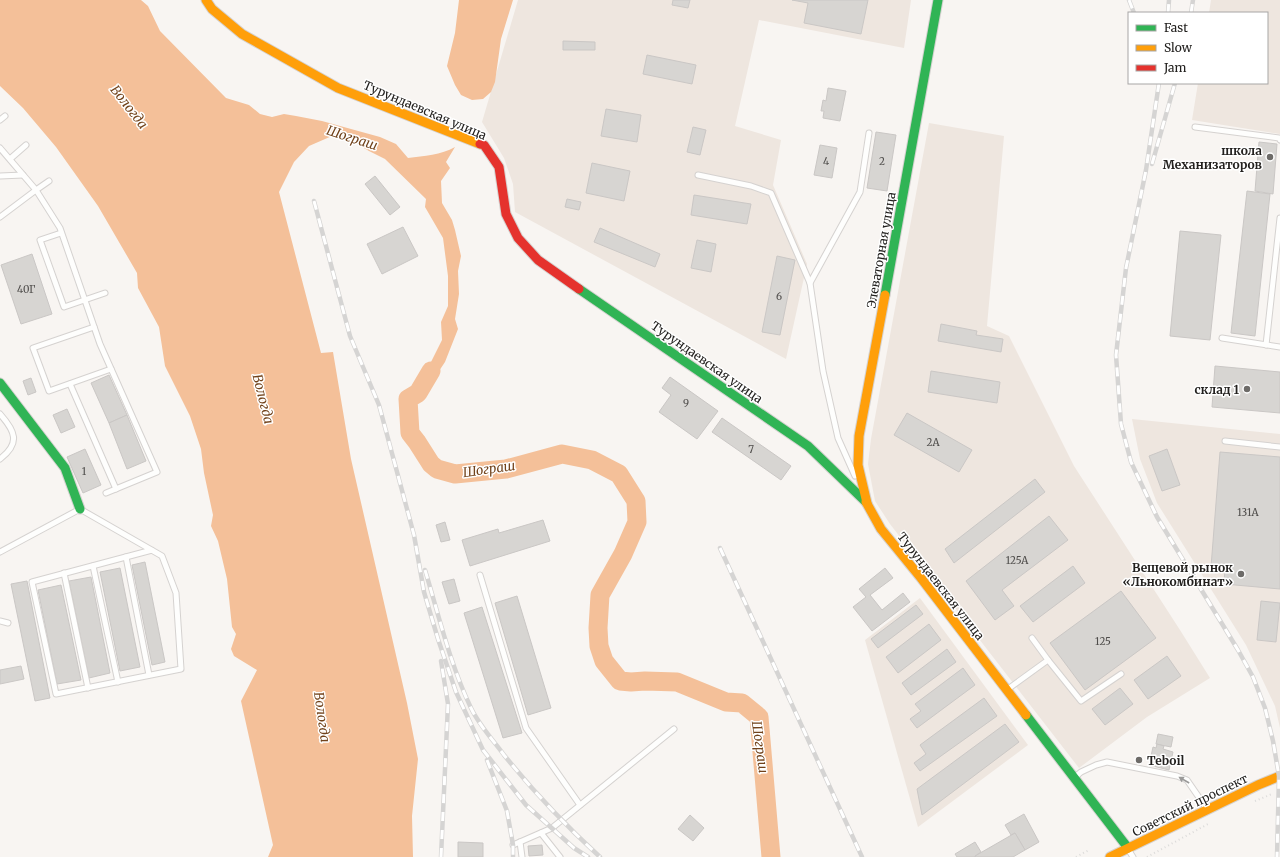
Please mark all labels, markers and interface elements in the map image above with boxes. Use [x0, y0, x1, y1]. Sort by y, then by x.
legend [1128, 12, 1268, 84]
text: Fast [1164, 20, 1188, 35]
text: Slow [1164, 40, 1193, 55]
text: Jam [1163, 60, 1187, 75]
street label: Турундаевская улица [361, 77, 489, 143]
water label: Вологда [107, 82, 151, 132]
water label: Шограш [324, 122, 380, 154]
place label: школа Механизаторов [1163, 143, 1263, 172]
marker: школа Механизаторов [1265, 152, 1275, 162]
house number: 4 [823, 155, 829, 168]
house number: 2 [879, 155, 885, 168]
street label: Элеваторная улица [863, 190, 899, 309]
house number: 40Г [17, 283, 35, 296]
house number: 6 [776, 290, 782, 303]
street label: Турундаевская улица [648, 318, 766, 406]
water label: Вологда [249, 372, 277, 426]
place label: склад 1 [1194, 382, 1239, 397]
marker: склад 1 [1242, 384, 1252, 394]
house number: 9 [683, 397, 689, 410]
house number: 2А [926, 436, 940, 449]
house number: 7 [748, 443, 754, 456]
water label: Шограш [462, 457, 516, 481]
house number: 1 [82, 465, 87, 478]
house number: 131А [1237, 506, 1260, 519]
street label: Турундаевская улица [894, 529, 988, 643]
house number: 125А [1006, 554, 1029, 567]
place label: Вещевой рынок «Льнокомбинат» [1123, 560, 1233, 589]
marker: Вещевой рынок «Льнокомбинат» [1236, 569, 1246, 579]
house number: 125 [1095, 635, 1111, 648]
water label: Вологда [310, 691, 334, 743]
water label: Шограш [748, 720, 772, 774]
place label: Teboil [1147, 753, 1184, 768]
marker: Teboil [1134, 755, 1144, 765]
street label: Советский проспект [1130, 771, 1250, 839]
one-way arrow [1178, 776, 1190, 783]

